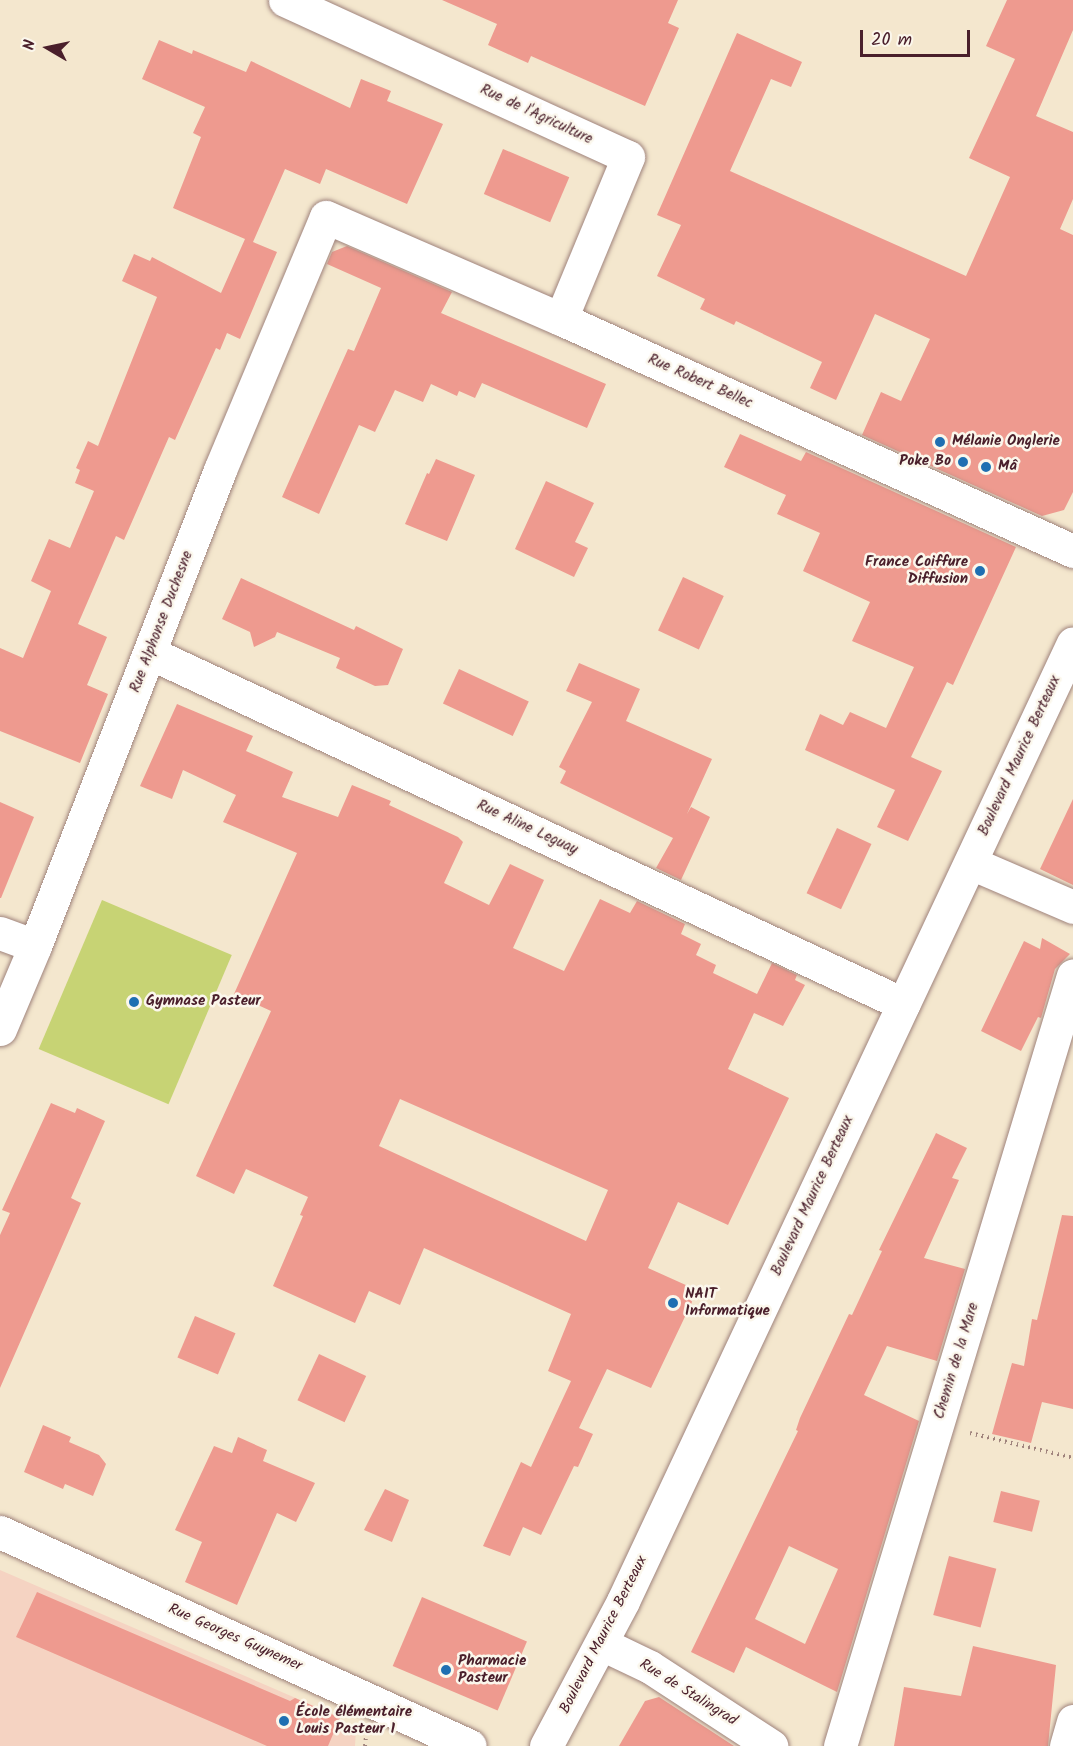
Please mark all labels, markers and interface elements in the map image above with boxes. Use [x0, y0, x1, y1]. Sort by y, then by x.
north arrow [18, 18, 78, 78]
scale bar [863, 18, 972, 56]
text: 20 m [871, 26, 912, 55]
text: N [17, 38, 43, 52]
street label: Rue de l'Agriculture [477, 81, 595, 149]
street label: Rue Robert Bellec [645, 351, 755, 413]
place label: Mélanie Onglerie [952, 433, 1060, 451]
marker: Mélanie Onglerie [933, 435, 947, 449]
place label: Poke Bo [899, 453, 951, 471]
marker: Poke Bo [956, 455, 970, 469]
place label: Mâ [998, 458, 1017, 476]
marker: Mâ [979, 460, 993, 474]
street label: Rue Alphonse Duchesne [127, 549, 197, 695]
place label: France Coiffure Diffusion [865, 553, 968, 588]
marker: France Coiffure Diffusion [973, 564, 987, 578]
street label: Boulevard Maurice Berteaux [975, 673, 1065, 839]
street label: Rue Aline Leguay [474, 797, 580, 859]
place label: Gymnase Pasteur [146, 993, 261, 1011]
marker: Gymnase Pasteur [127, 995, 141, 1009]
street label: Boulevard Maurice Berteaux [768, 1113, 858, 1279]
place label: NAIT Informatique [685, 1285, 770, 1320]
marker: NAIT Informatique [666, 1296, 680, 1310]
street label: Chemin de la Mare [931, 1301, 983, 1421]
street label: Boulevard Maurice Berteaux [556, 1553, 652, 1717]
street label: Rue Georges Guynemer [165, 1600, 305, 1676]
place label: Pharmacie Pasteur [458, 1652, 526, 1687]
street label: Rue de Stalingrad [636, 1656, 740, 1730]
marker: Pharmacie Pasteur [439, 1663, 453, 1677]
place label: École élémentaire Louis Pasteur 1 [296, 1703, 412, 1738]
marker: École élémentaire Louis Pasteur 1 [277, 1714, 291, 1728]

